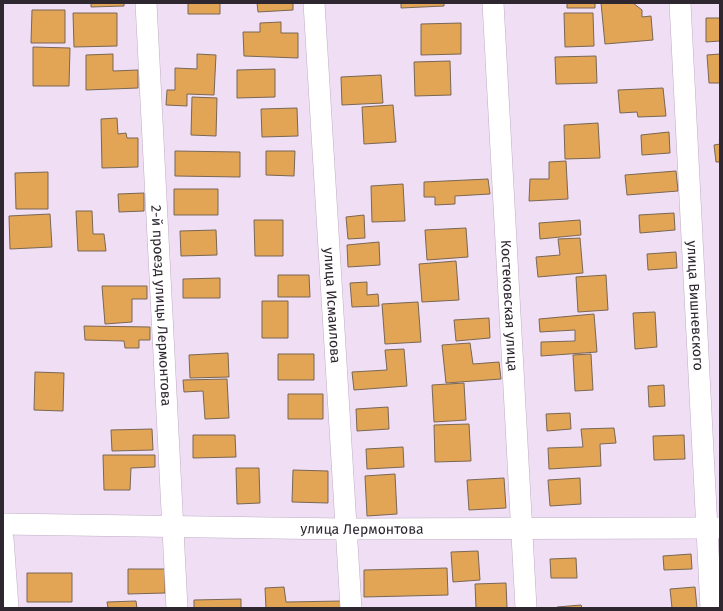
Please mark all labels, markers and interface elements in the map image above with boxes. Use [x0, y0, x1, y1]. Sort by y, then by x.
street label: 2-й проезд улицы Лермонтова [148, 205, 175, 407]
street label: Костековская улица [497, 239, 522, 372]
street label: улица Вишневского [684, 240, 707, 371]
street label: улица Исмаилова [320, 247, 345, 364]
street label: улица Лермонтова [300, 520, 424, 538]

